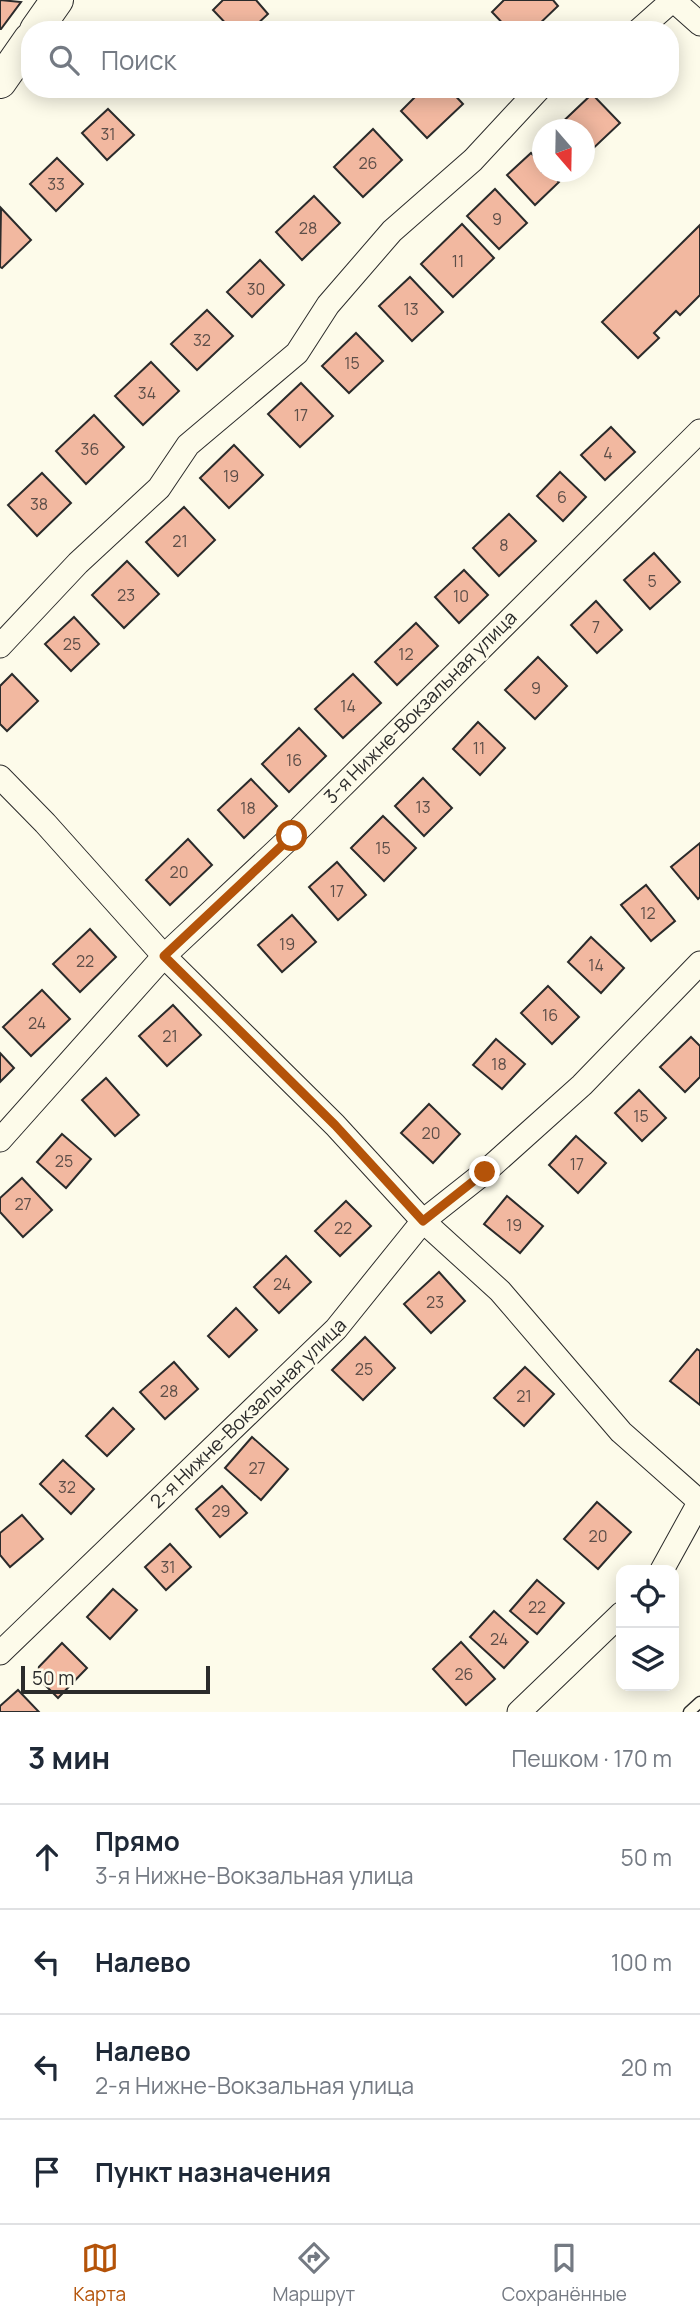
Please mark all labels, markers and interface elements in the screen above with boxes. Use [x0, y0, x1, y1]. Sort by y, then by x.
search box [21, 21, 679, 98]
icon: search [45, 41, 83, 79]
text: Поиск [101, 42, 176, 78]
north arrow [532, 119, 595, 182]
house number: 31 [100, 123, 116, 145]
house number: 26 [358, 152, 378, 174]
house number: 33 [47, 173, 65, 195]
house number: 9 [492, 208, 502, 230]
house number: 28 [299, 217, 317, 239]
house number: 11 [452, 250, 464, 272]
house number: 30 [247, 278, 265, 300]
house number: 13 [403, 298, 419, 320]
house number: 32 [193, 329, 211, 351]
house number: 15 [344, 352, 360, 374]
house number: 34 [138, 382, 156, 404]
house number: 17 [294, 404, 308, 426]
house number: 36 [81, 438, 99, 460]
house number: 4 [603, 442, 613, 464]
house number: 19 [223, 465, 239, 487]
house number: 6 [557, 486, 567, 508]
house number: 38 [30, 493, 48, 515]
house number: 21 [172, 530, 188, 552]
house number: 8 [499, 534, 509, 556]
house number: 5 [647, 570, 657, 592]
house number: 23 [117, 584, 135, 606]
house number: 10 [453, 585, 469, 607]
street label: 3-я Нижне-Вокзальная улица [318, 605, 522, 809]
house number: 7 [592, 616, 600, 638]
house number: 25 [63, 633, 81, 655]
house number: 12 [398, 643, 414, 665]
house number: 9 [531, 677, 541, 699]
house number: 14 [340, 695, 356, 717]
house number: 11 [473, 737, 485, 759]
house number: 16 [286, 749, 302, 771]
house number: 13 [415, 796, 431, 818]
house number: 18 [240, 797, 256, 819]
route start [276, 820, 307, 851]
house number: 15 [375, 837, 391, 859]
house number: 20 [170, 861, 188, 883]
house number: 17 [330, 880, 344, 902]
house number: 12 [640, 902, 656, 924]
house number: 19 [279, 933, 295, 955]
house number: 22 [76, 950, 94, 972]
house number: 14 [588, 954, 604, 976]
house number: 16 [542, 1004, 558, 1026]
house number: 24 [28, 1012, 46, 1034]
house number: 21 [162, 1025, 178, 1047]
house number: 18 [491, 1053, 507, 1075]
house number: 15 [633, 1105, 649, 1127]
house number: 20 [422, 1122, 440, 1144]
house number: 25 [55, 1150, 73, 1172]
house number: 17 [570, 1153, 584, 1175]
route end [469, 1156, 500, 1187]
house number: 27 [14, 1193, 32, 1215]
house number: 19 [506, 1214, 522, 1236]
house number: 22 [334, 1217, 352, 1239]
house number: 24 [273, 1273, 291, 1295]
house number: 23 [426, 1291, 444, 1313]
street label: 2-я Нижне-Вокзальная улица [144, 1312, 352, 1514]
house number: 25 [355, 1358, 373, 1380]
house number: 28 [160, 1380, 178, 1402]
house number: 21 [516, 1385, 532, 1407]
house number: 27 [248, 1457, 266, 1479]
house number: 32 [58, 1476, 76, 1498]
house number: 29 [211, 1500, 231, 1522]
house number: 20 [589, 1525, 607, 1547]
house number: 31 [160, 1556, 176, 1578]
map controls [616, 1565, 679, 1691]
button: locate [616, 1565, 679, 1628]
house number: 22 [528, 1596, 546, 1618]
house number: 24 [490, 1628, 508, 1650]
button: layers [616, 1628, 679, 1691]
scale bar [21, 1663, 210, 1695]
house number: 26 [454, 1663, 474, 1685]
text: 50 m [32, 1665, 74, 1691]
text: 3 мин [28, 1737, 110, 1778]
text: Пешком · 170 m [511, 1742, 672, 1774]
text: Прямо [95, 1823, 180, 1859]
icon: ahead [28, 1838, 66, 1876]
text: 50 m [621, 1841, 672, 1873]
text: 3-я Нижне-Вокзальная улица [95, 1859, 414, 1891]
icon: left [28, 1943, 66, 1981]
text: Налево [95, 1944, 191, 1980]
text: 100 m [611, 1946, 672, 1978]
text: Налево [95, 2033, 191, 2069]
icon: left [28, 2048, 66, 2086]
text: 20 m [621, 2051, 672, 2083]
text: 2-я Нижне-Вокзальная улица [95, 2069, 414, 2101]
icon: arrive [28, 2153, 66, 2191]
text: Пункт назначения [95, 2154, 331, 2190]
tab: Карта [73, 2239, 126, 2307]
tab: Маршрут [273, 2239, 355, 2307]
tab: Сохранённые [502, 2239, 627, 2307]

